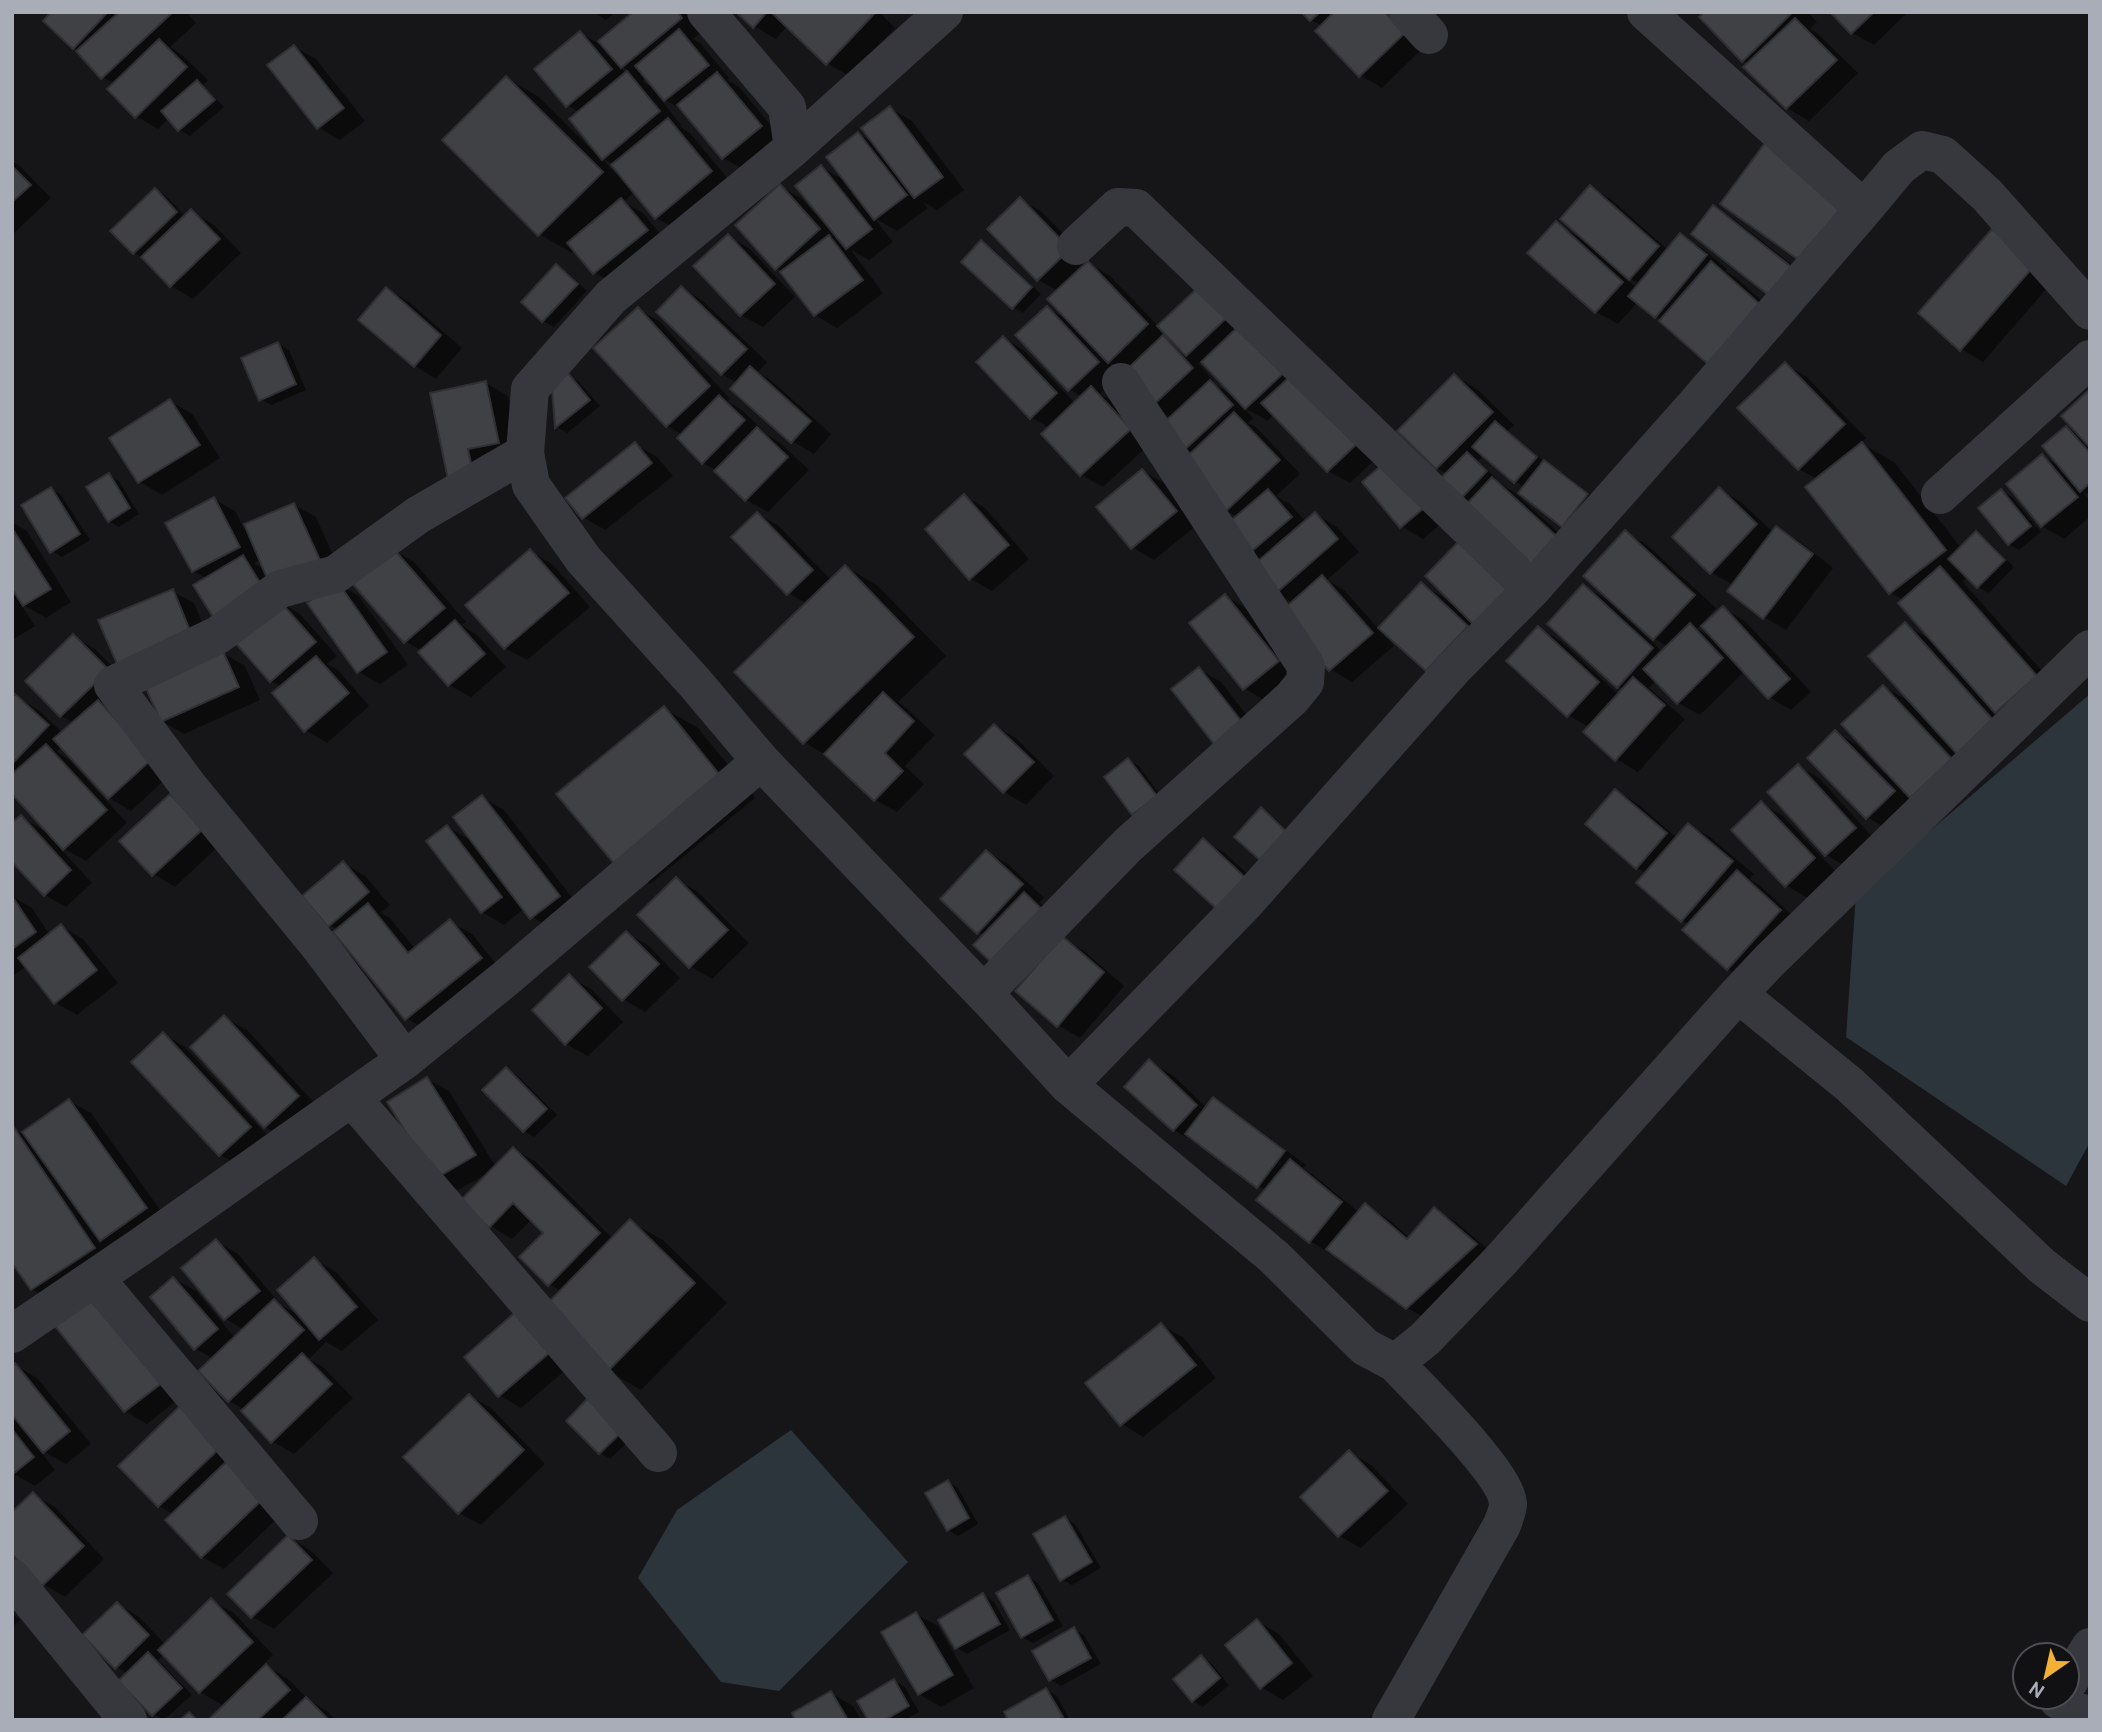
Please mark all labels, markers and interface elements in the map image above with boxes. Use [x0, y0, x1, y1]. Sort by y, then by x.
north arrow [2011, 1641, 2081, 1711]
text: N [2025, 1676, 2049, 1703]

